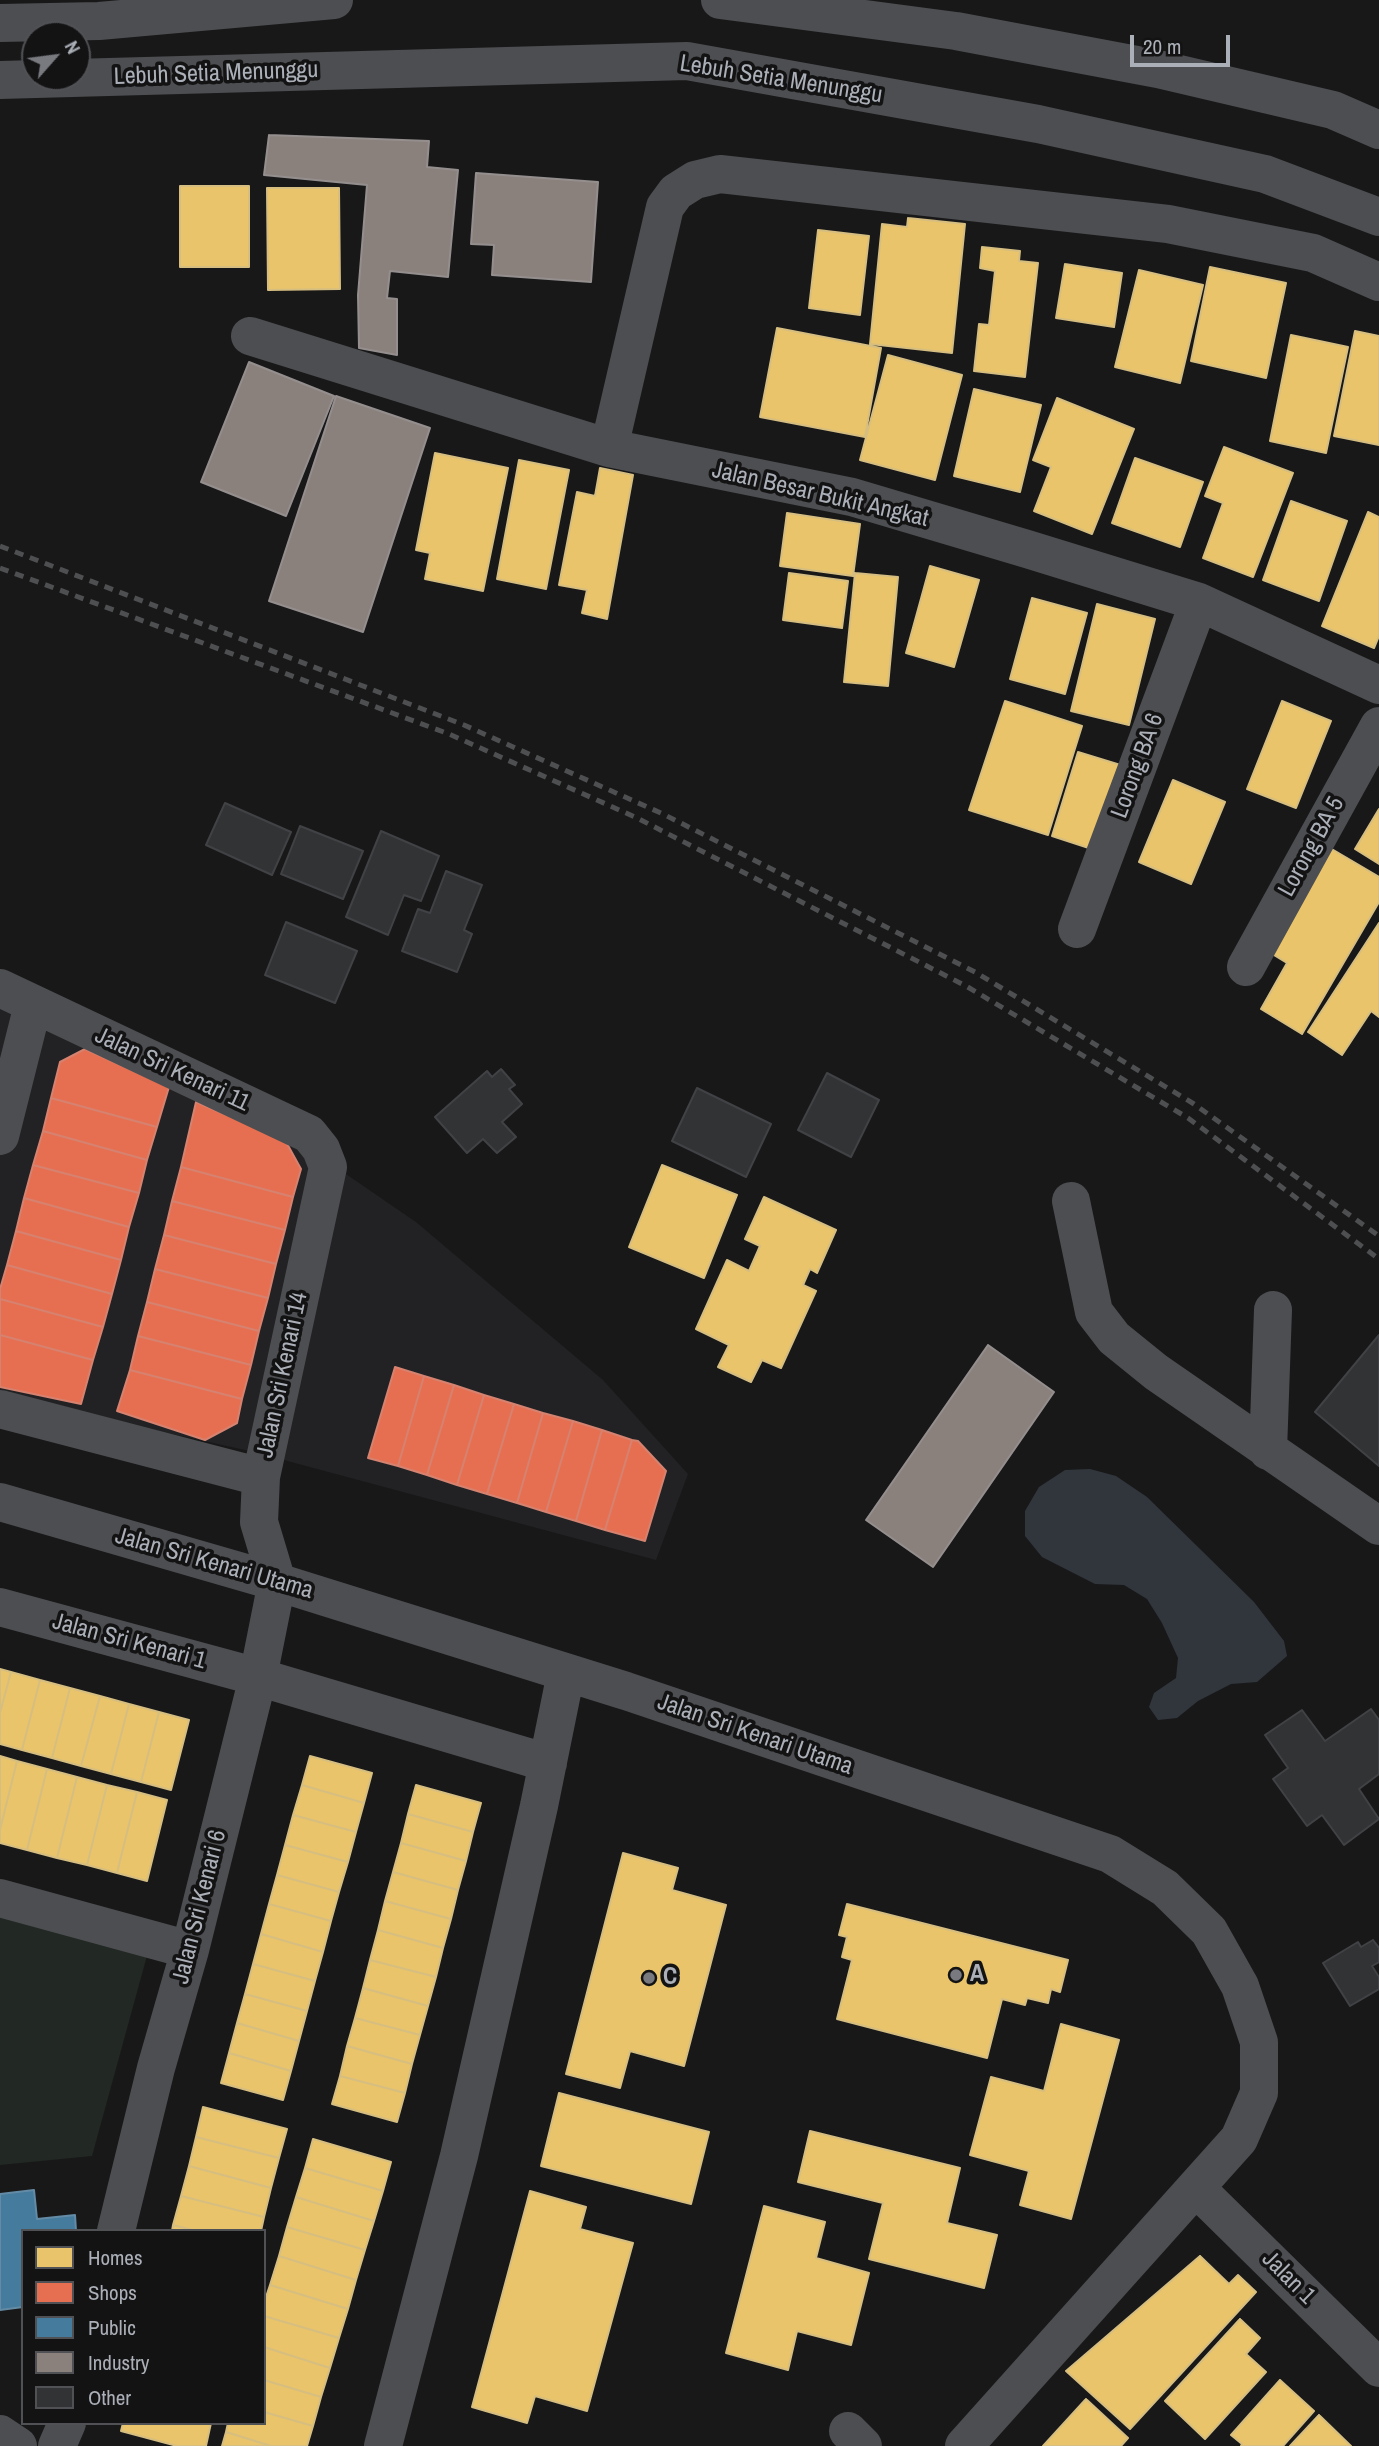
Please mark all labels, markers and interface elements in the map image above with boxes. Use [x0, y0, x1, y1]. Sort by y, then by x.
north arrow [21, 21, 91, 91]
scale bar [1134, 21, 1234, 65]
text: 20 m [1143, 32, 1181, 61]
text: N [59, 36, 87, 58]
street label: Lebuh Setia Menunggu [678, 50, 884, 110]
street label: Lebuh Setia Menunggu [113, 56, 319, 92]
street label: Jalan Besar Bukit Angkat [709, 456, 931, 534]
street label: Lorong BA 6 [1106, 710, 1170, 822]
street label: Lorong BA 5 [1273, 792, 1351, 902]
street label: Jalan Sri Kenari 11 [90, 1022, 254, 1118]
street label: Jalan Sri Kenari 14 [251, 1290, 315, 1460]
street label: Jalan Sri Kenari Utama [112, 1522, 316, 1606]
street label: Jalan Sri Kenari 1 [49, 1608, 209, 1676]
street label: Jalan Sri Kenari Utama [654, 1688, 856, 1782]
street label: Jalan Sri Kenari 6 [167, 1827, 233, 1987]
place label: A [970, 1961, 984, 1989]
place label: C [663, 1964, 677, 1992]
marker: A [948, 1967, 964, 1983]
marker: C [641, 1970, 657, 1986]
legend [21, 2229, 266, 2425]
text: Homes [88, 2243, 143, 2272]
street label: Jalan 1 [1255, 2245, 1321, 2311]
text: Shops [88, 2278, 137, 2307]
text: Public [88, 2313, 136, 2342]
text: Industry [88, 2348, 149, 2377]
text: Other [88, 2383, 131, 2412]

